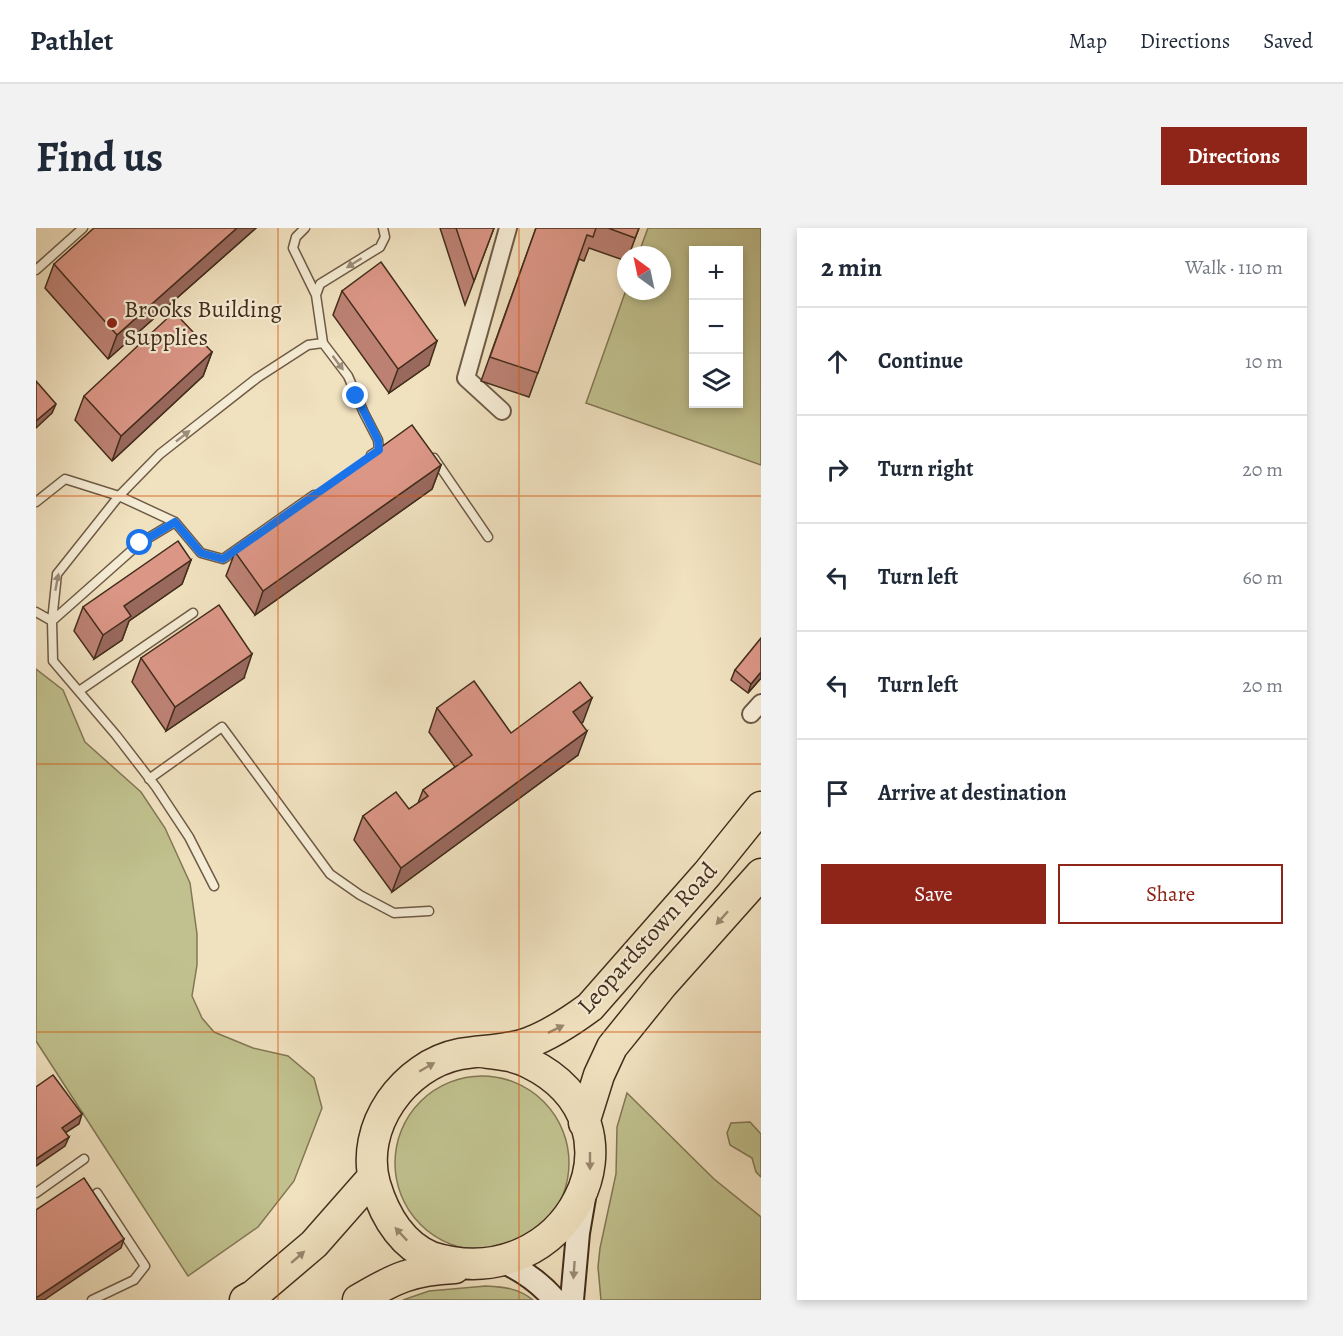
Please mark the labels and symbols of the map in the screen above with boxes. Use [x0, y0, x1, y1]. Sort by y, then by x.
north arrow [617, 246, 671, 300]
one-way arrow [346, 258, 362, 269]
place label: Brooks Building Supplies [124, 293, 282, 353]
marker: Brooks Building Supplies [105, 316, 119, 330]
one-way arrow [332, 355, 345, 371]
route end [342, 382, 368, 408]
one-way arrow [175, 430, 191, 442]
route start [126, 529, 152, 555]
one-way arrow [53, 572, 62, 591]
street label: Leopardstown Road [570, 855, 724, 1021]
one-way arrow [716, 910, 729, 925]
one-way arrow [548, 1025, 565, 1034]
one-way arrow [419, 1063, 436, 1073]
one-way arrow [585, 1151, 595, 1170]
one-way arrow [394, 1227, 408, 1242]
one-way arrow [290, 1251, 305, 1264]
one-way arrow [569, 1260, 579, 1279]

